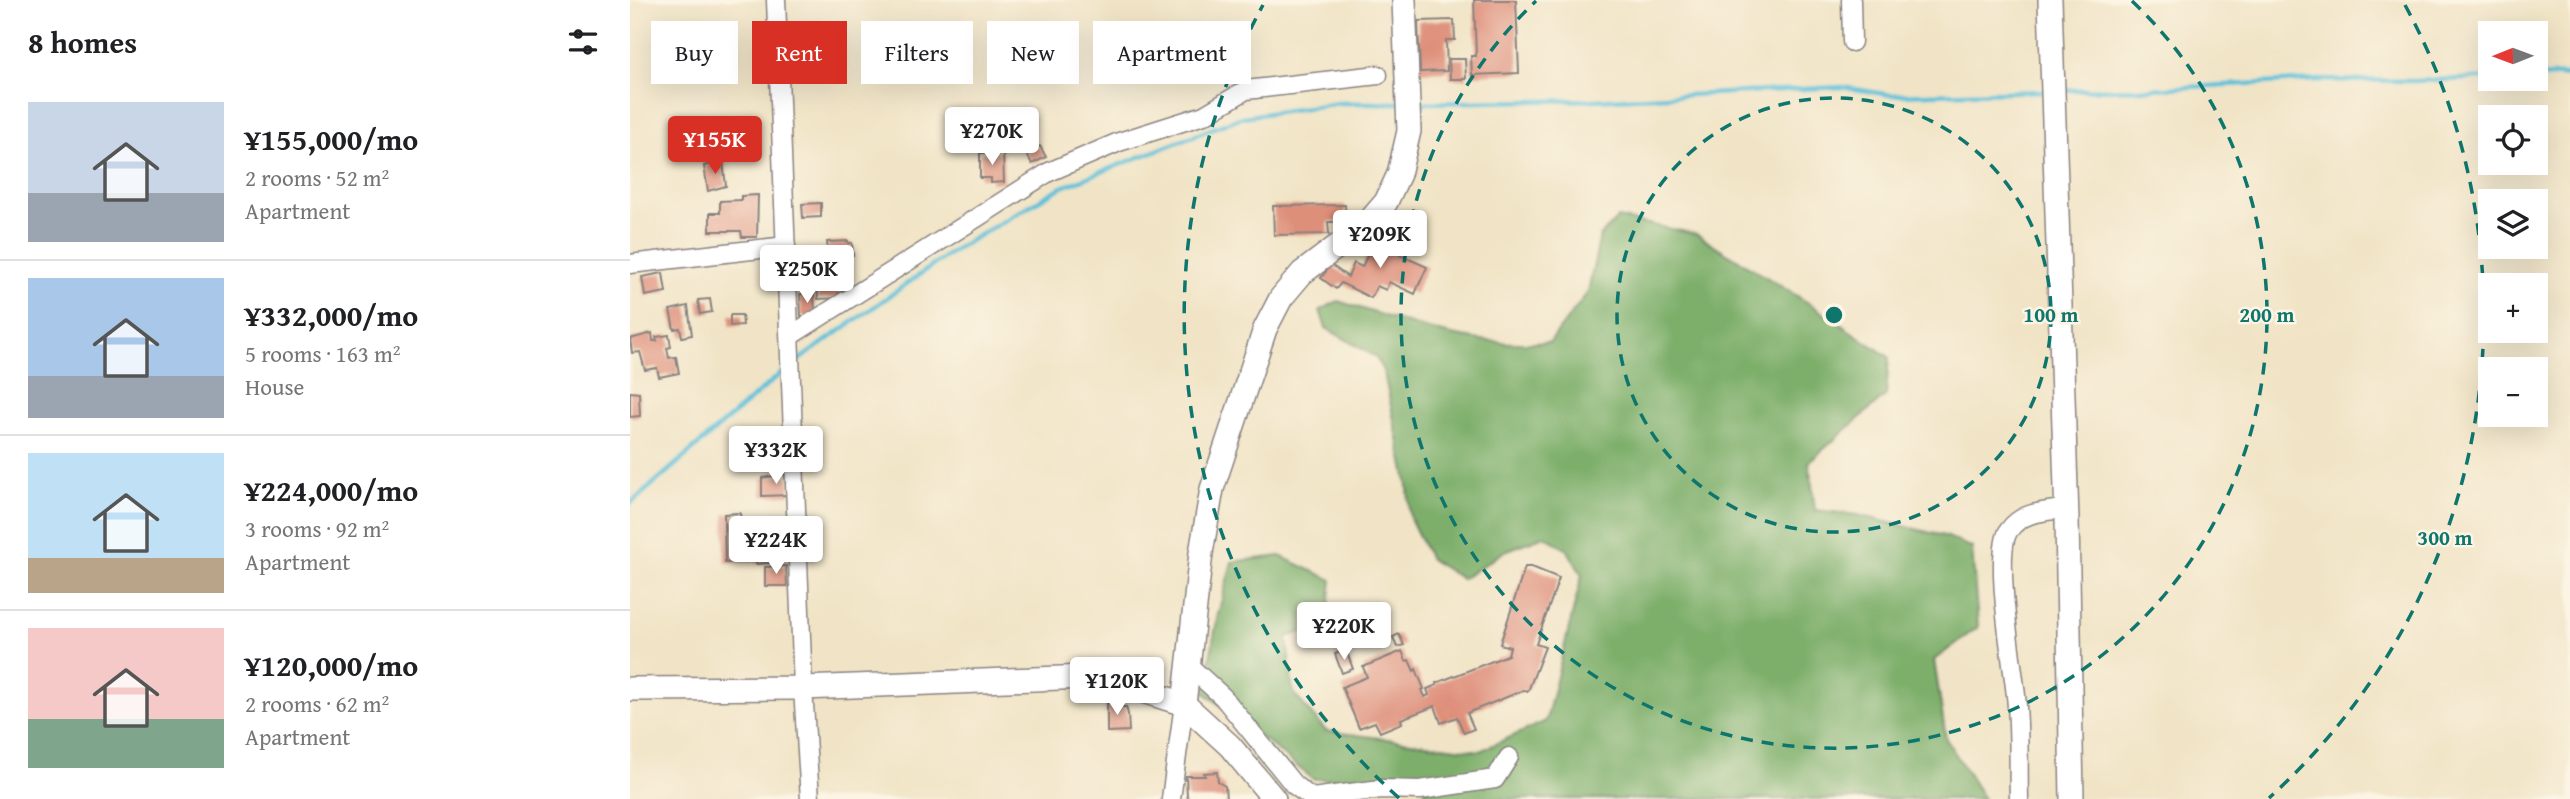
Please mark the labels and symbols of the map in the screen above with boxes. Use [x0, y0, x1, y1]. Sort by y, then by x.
north arrow [2478, 21, 2548, 91]
pin: ¥270K [943, 108, 1041, 167]
pin: ¥155K [666, 116, 764, 176]
pin: ¥209K [1331, 210, 1429, 270]
pin: ¥250K [758, 246, 856, 305]
text: 100 m [2023, 299, 2079, 330]
text: 200 m [2239, 299, 2295, 330]
centre of rings [1822, 303, 1846, 327]
pin: ¥332K [727, 426, 825, 486]
pin: ¥224K [727, 516, 825, 576]
text: 300 m [2417, 522, 2473, 553]
pin: ¥220K [1295, 602, 1393, 662]
pin: ¥120K [1068, 658, 1166, 717]

